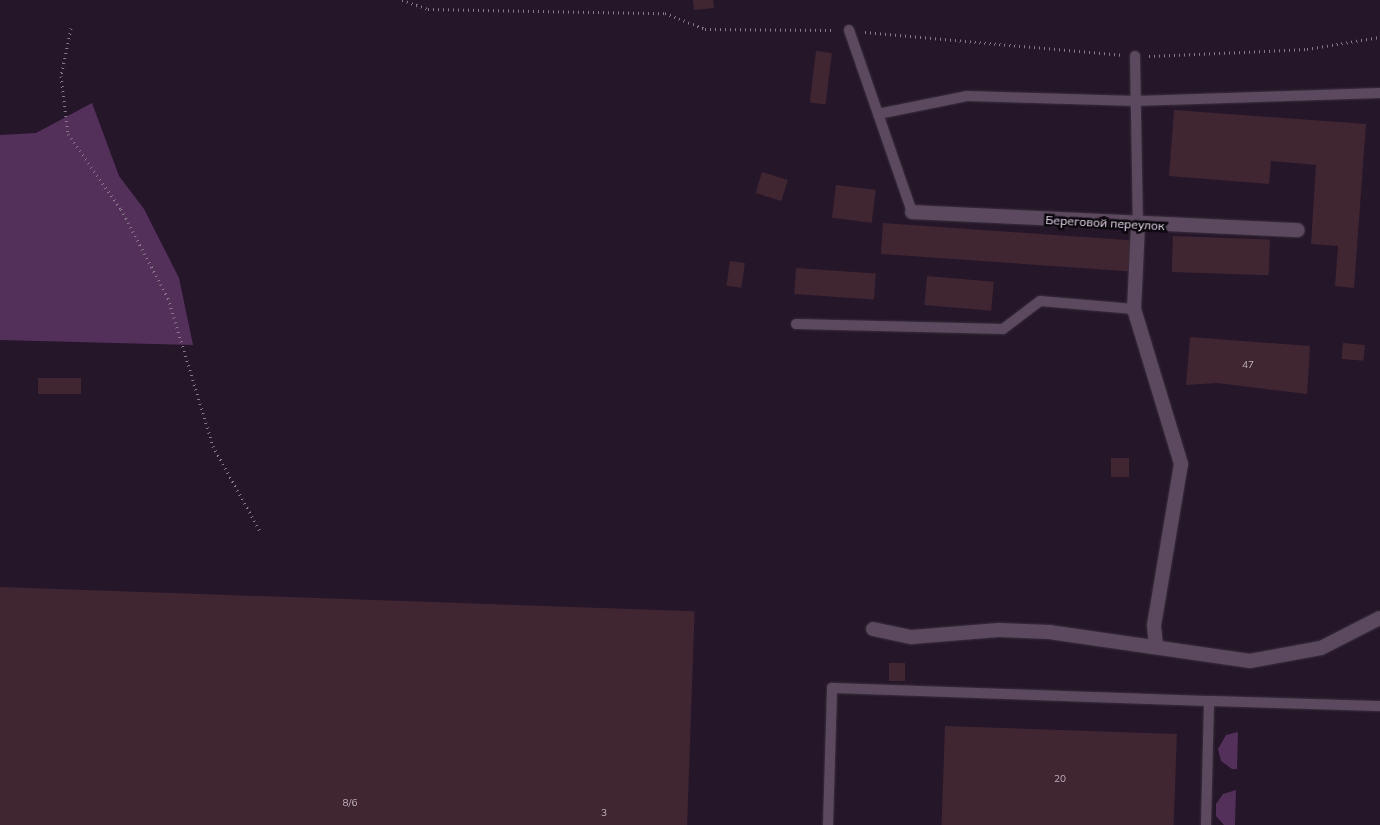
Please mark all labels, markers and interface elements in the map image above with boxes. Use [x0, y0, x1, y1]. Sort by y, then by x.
street label: Береговой переулок [1045, 213, 1165, 233]
house number: 47 [1242, 359, 1254, 371]
house number: 20 [1054, 773, 1066, 785]
house number: 8/6 [343, 797, 357, 809]
house number: 3 [601, 807, 607, 819]

